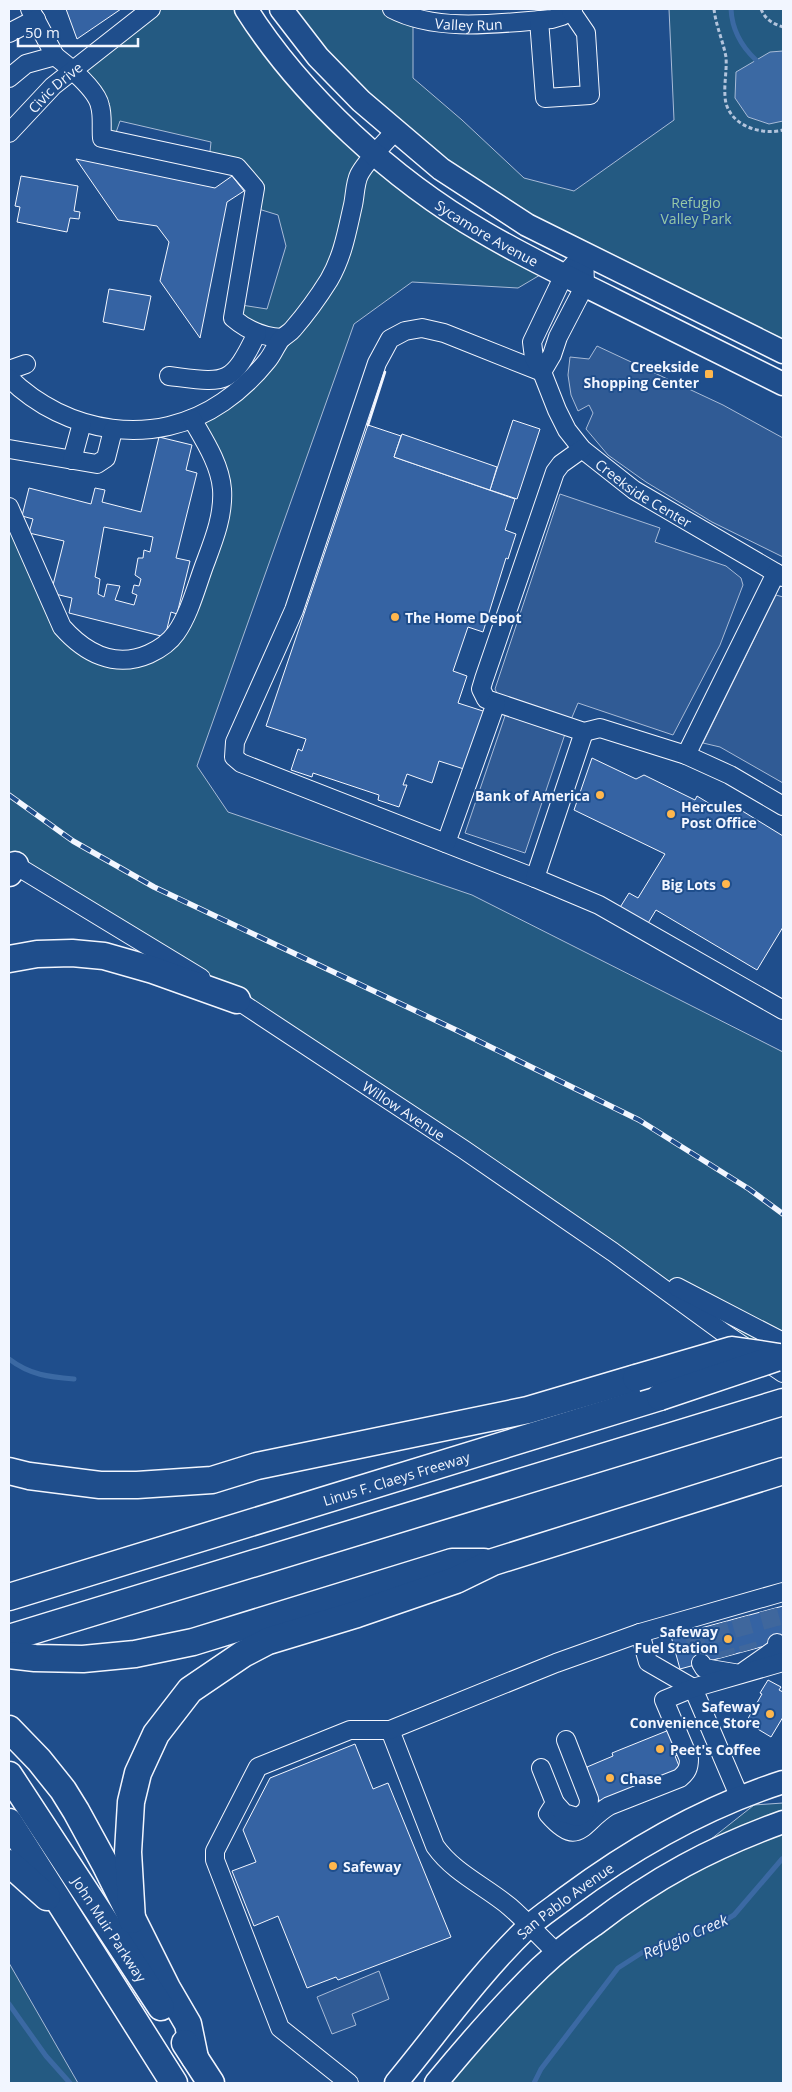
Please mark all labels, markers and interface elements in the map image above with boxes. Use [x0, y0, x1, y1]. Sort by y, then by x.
street label: Valley Run [434, 13, 503, 34]
scale bar [18, 15, 138, 47]
text: 50 m [25, 22, 60, 42]
street label: Civic Drive [23, 57, 86, 117]
park label: Refugio Valley Park [661, 193, 732, 228]
street label: Sycamore Avenue [432, 195, 542, 270]
place label: Creekside Shopping Center [584, 357, 700, 392]
marker: Creekside Shopping Center [703, 368, 715, 380]
street label: Creekside Center [592, 454, 696, 532]
place label: The Home Depot [405, 608, 522, 627]
marker: The Home Depot [389, 611, 401, 623]
place label: Bank of America [475, 786, 590, 805]
marker: Bank of America [594, 789, 606, 801]
place label: Hercules Post Office [681, 797, 757, 832]
marker: Hercules Post Office [665, 808, 677, 820]
place label: Big Lots [661, 875, 716, 894]
marker: Big Lots [720, 878, 732, 890]
street label: Willow Avenue [359, 1076, 449, 1144]
street label: Linus F. Claeys Freeway [320, 1446, 473, 1510]
place label: Safeway Fuel Station [634, 1622, 718, 1657]
marker: Safeway Fuel Station [722, 1633, 734, 1645]
place label: Safeway Convenience Store [630, 1697, 760, 1732]
marker: Safeway Convenience Store [764, 1708, 776, 1720]
place label: Peet's Coffee [670, 1740, 761, 1759]
marker: Peet's Coffee [654, 1743, 666, 1755]
place label: Chase [620, 1769, 662, 1788]
marker: Chase [604, 1772, 616, 1784]
place label: Safeway [343, 1857, 401, 1876]
street label: San Pablo Avenue [512, 1858, 617, 1943]
marker: Safeway [327, 1860, 339, 1872]
street label: John Muir Parkway [67, 1871, 152, 1986]
water label: Refugio Creek [640, 1909, 731, 1963]

